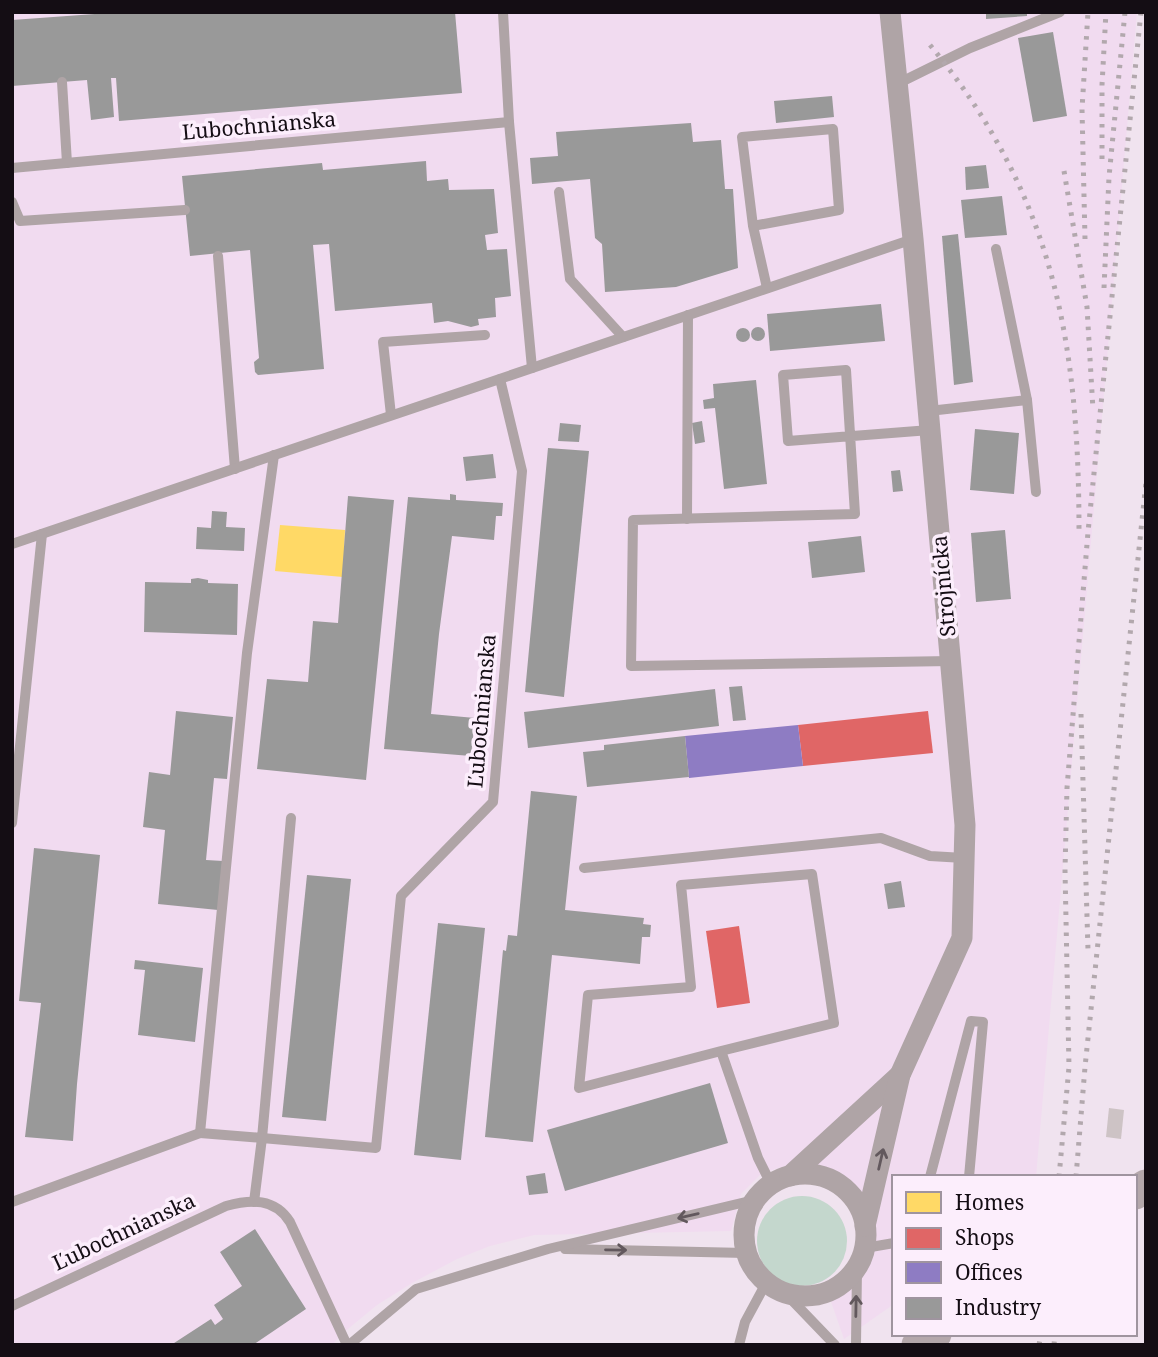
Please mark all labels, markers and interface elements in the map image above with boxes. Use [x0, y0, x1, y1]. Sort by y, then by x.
street label: Ľubochnianska [181, 104, 337, 146]
street label: Strojnícka [925, 534, 961, 638]
street label: Ľubochnianska [460, 633, 502, 789]
one-way arrow [874, 1148, 888, 1171]
legend [892, 1175, 1137, 1336]
street label: Ľubochnianska [48, 1186, 199, 1276]
text: Homes [955, 1188, 1024, 1216]
one-way arrow [677, 1209, 700, 1223]
text: Shops [955, 1223, 1014, 1251]
one-way arrow [604, 1243, 627, 1257]
text: Offices [955, 1258, 1023, 1286]
text: Industry [955, 1293, 1041, 1321]
one-way arrow [849, 1295, 863, 1318]

